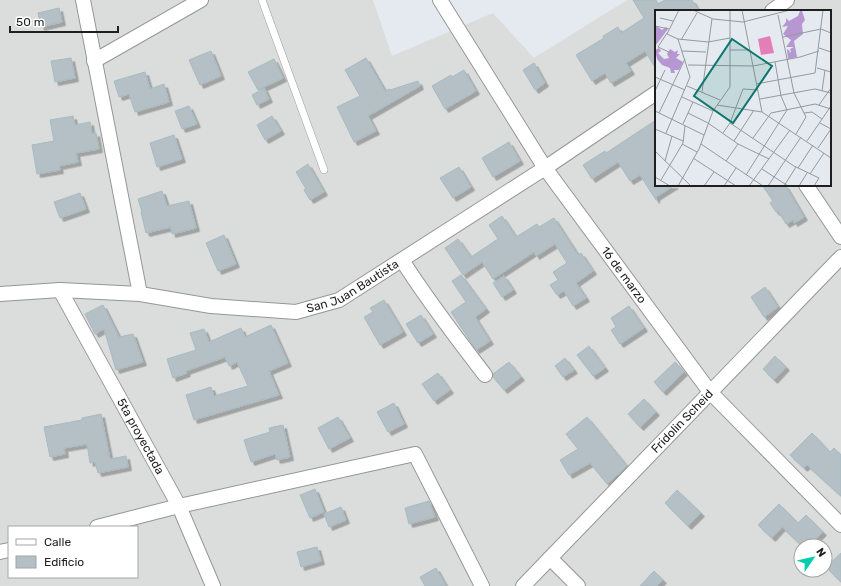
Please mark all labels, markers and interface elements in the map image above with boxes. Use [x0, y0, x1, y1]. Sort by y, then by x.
scale bar [10, 8, 118, 34]
inset map [655, 10, 831, 186]
text: 50 m [16, 15, 44, 29]
street label: 16 de marzo [598, 244, 649, 306]
street label: San Juan Bautista [305, 257, 401, 316]
street label: Fridolin Scheid [648, 387, 716, 456]
street label: 5ta proyectada [114, 396, 167, 477]
legend [8, 526, 138, 578]
text: Calle [44, 535, 71, 549]
north arrow [793, 538, 833, 578]
text: N [813, 546, 829, 560]
text: Edificio [44, 555, 84, 569]

